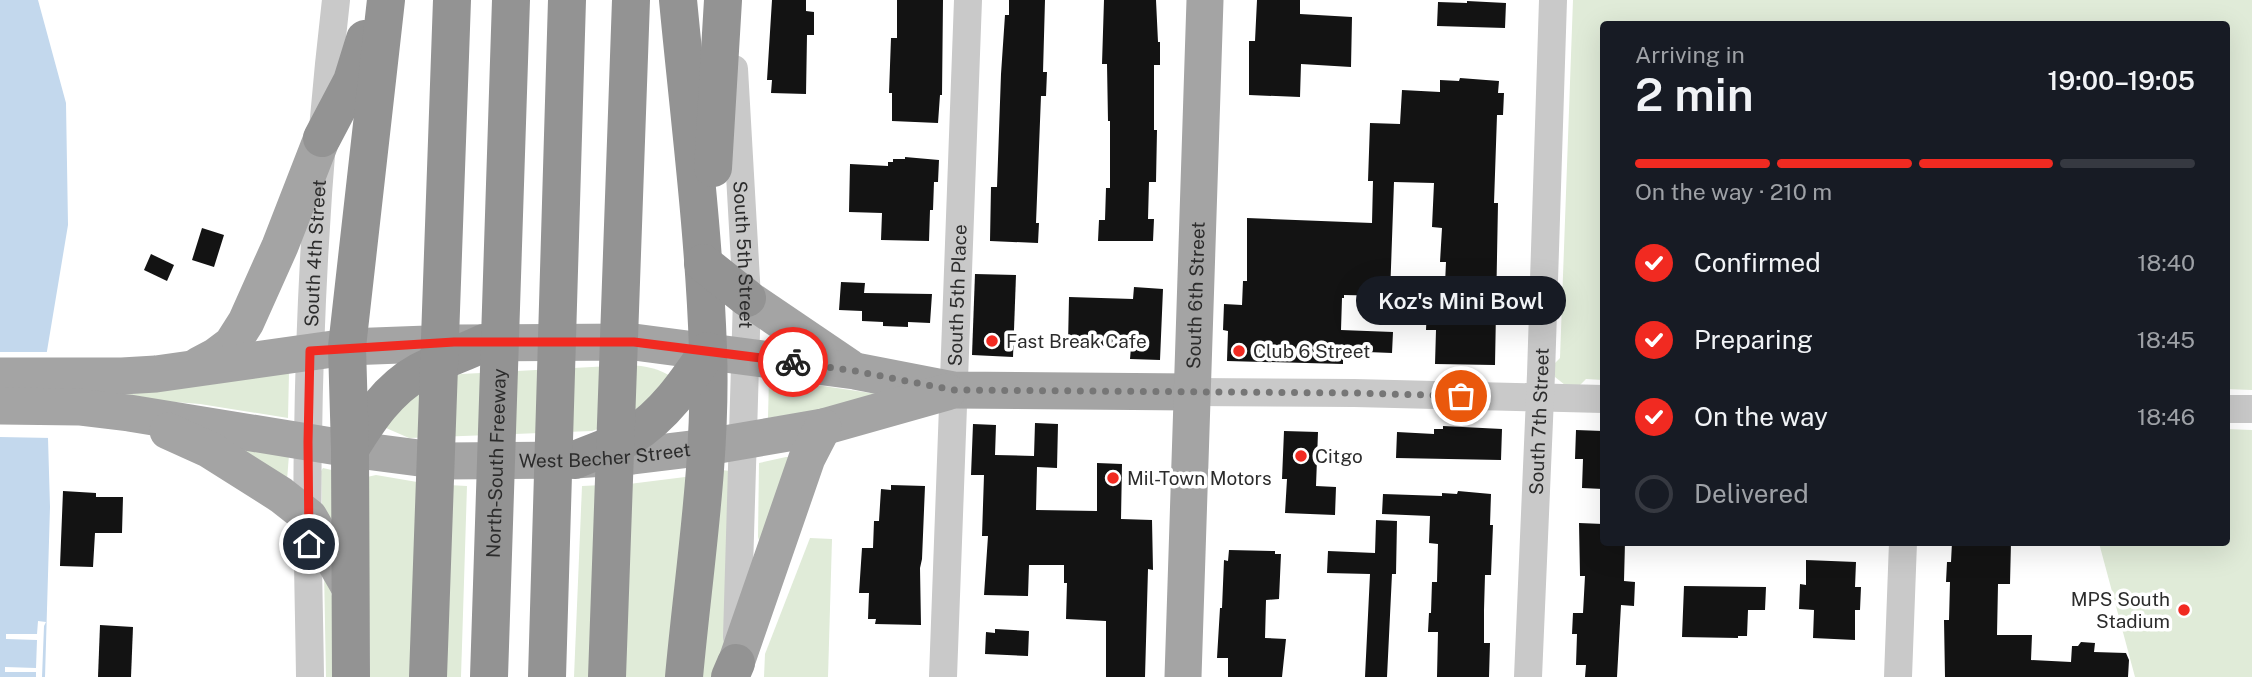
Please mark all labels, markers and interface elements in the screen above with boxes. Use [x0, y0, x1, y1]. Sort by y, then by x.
text: Arriving in [1635, 41, 1745, 68]
text: 19:00–19:05 [2048, 65, 2195, 96]
text: 2 min [1635, 67, 1754, 121]
street label: South 4th Street [300, 178, 330, 327]
text: On the way · 210 m [1635, 178, 1832, 205]
street label: South 5th Street [729, 180, 758, 329]
street label: South 6th Street [1182, 221, 1209, 369]
street label: South 5th Place [943, 224, 971, 367]
icon: check [1635, 244, 1673, 282]
text: Confirmed [1694, 247, 1821, 278]
text: 18:40 [2137, 249, 2195, 276]
callout: Koz's Mini Bowl [1356, 277, 1566, 326]
text: Koz's Mini Bowl [1378, 287, 1544, 314]
icon: check [1635, 321, 1673, 359]
text: Preparing [1694, 324, 1813, 355]
text: 18:45 [2137, 326, 2195, 353]
courier [758, 327, 828, 397]
place label: Fast Break Cafe [1006, 330, 1147, 352]
marker: Fast Break Cafe [984, 333, 1000, 349]
place label: Club 6 Street [1253, 340, 1370, 362]
icon: bike [774, 343, 812, 381]
marker: Club 6 Street [1231, 343, 1247, 359]
street label: South 7th Street [1525, 347, 1553, 495]
pin [1431, 366, 1491, 426]
street label: North-South Freeway [482, 368, 510, 558]
icon: bag [1442, 377, 1480, 415]
icon: check [1635, 398, 1673, 436]
text: On the way [1694, 401, 1828, 432]
text: 18:46 [2137, 403, 2195, 430]
street label: West Becher Street [519, 438, 692, 471]
place label: Citgo [1315, 445, 1363, 467]
marker: Citgo [1293, 448, 1309, 464]
place label: Mil-Town Motors [1127, 467, 1272, 489]
marker: Mil-Town Motors [1105, 470, 1121, 486]
text: Delivered [1694, 478, 1809, 509]
pin [279, 514, 339, 574]
icon: home [290, 525, 328, 563]
place label: MPS South Stadium [2071, 588, 2170, 632]
marker: MPS South Stadium [2176, 602, 2192, 618]

